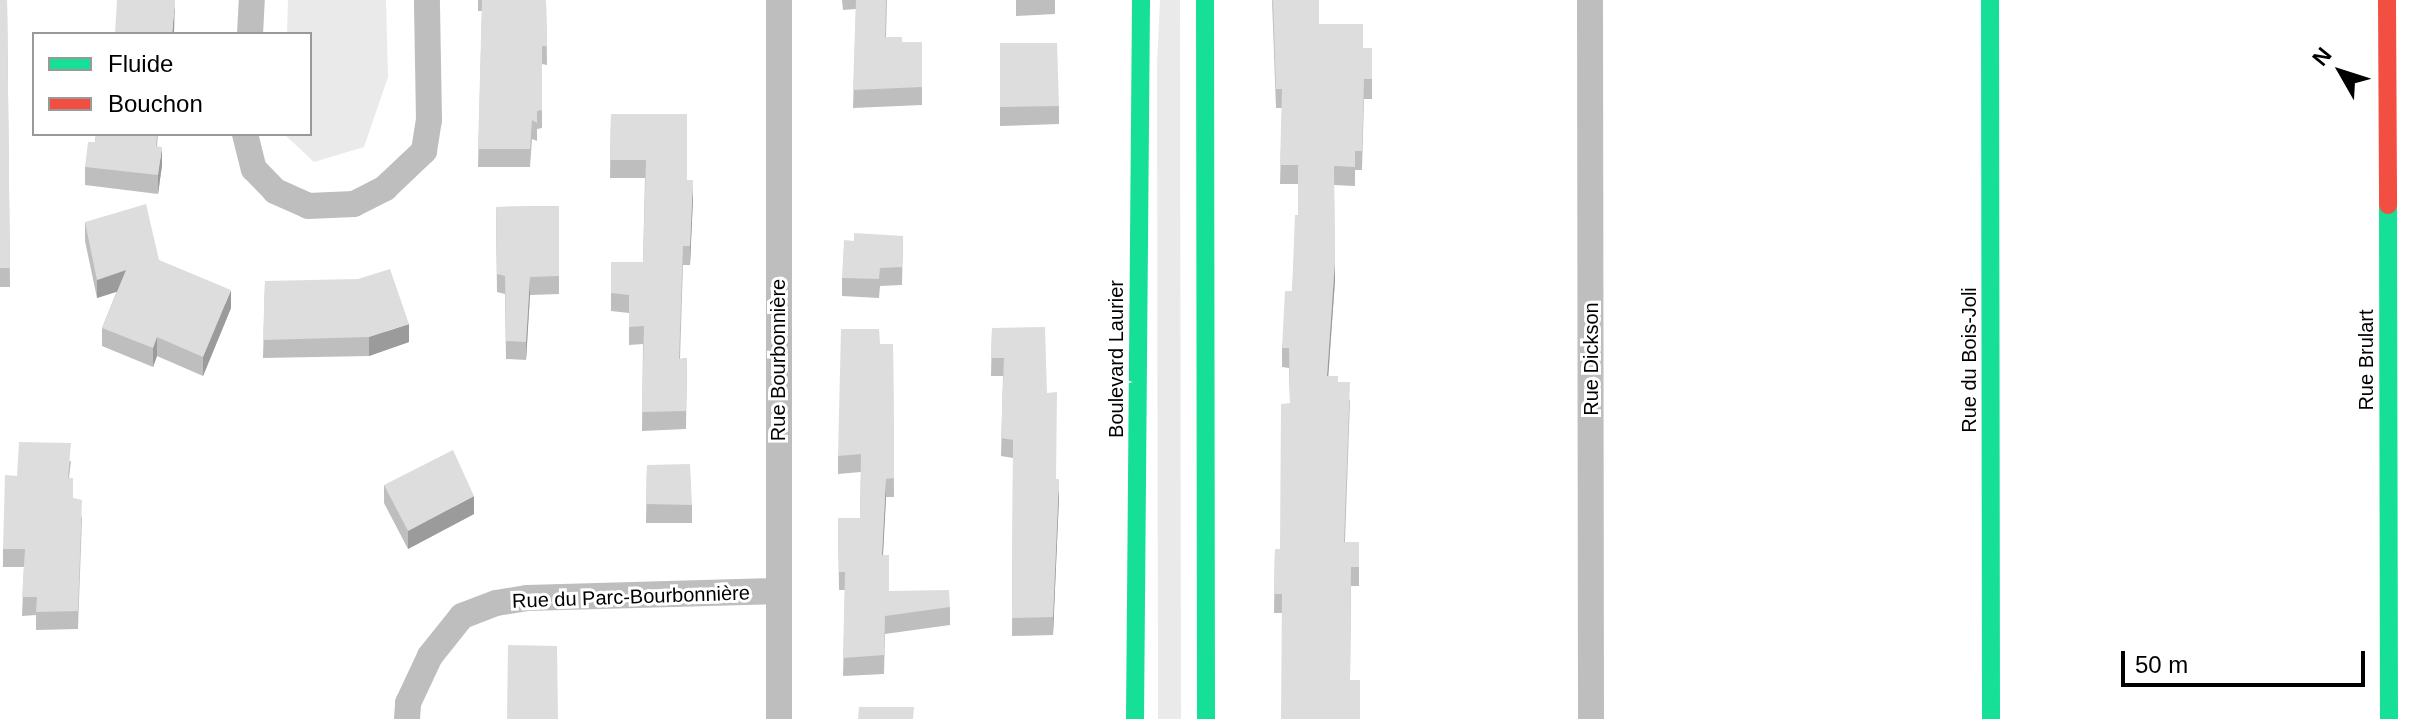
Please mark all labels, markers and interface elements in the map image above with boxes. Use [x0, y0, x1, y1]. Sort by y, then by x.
legend [32, 32, 312, 136]
north arrow [2301, 32, 2381, 112]
text: N [2307, 43, 2337, 71]
text: Fluide [108, 50, 173, 77]
text: Bouchon [108, 90, 203, 117]
street label: Rue Bourbonnière [766, 279, 790, 441]
street label: Boulevard Laurier [1104, 280, 1128, 438]
street label: Rue du Bois-Joli [1957, 287, 1981, 433]
street label: Rue Dickson [1579, 302, 1603, 416]
street label: Rue Brulart [2354, 309, 2378, 411]
street label: Rue du Parc-Bourbonnière [512, 581, 750, 613]
scale bar [2125, 635, 2369, 685]
text: 50 m [2135, 651, 2188, 678]

